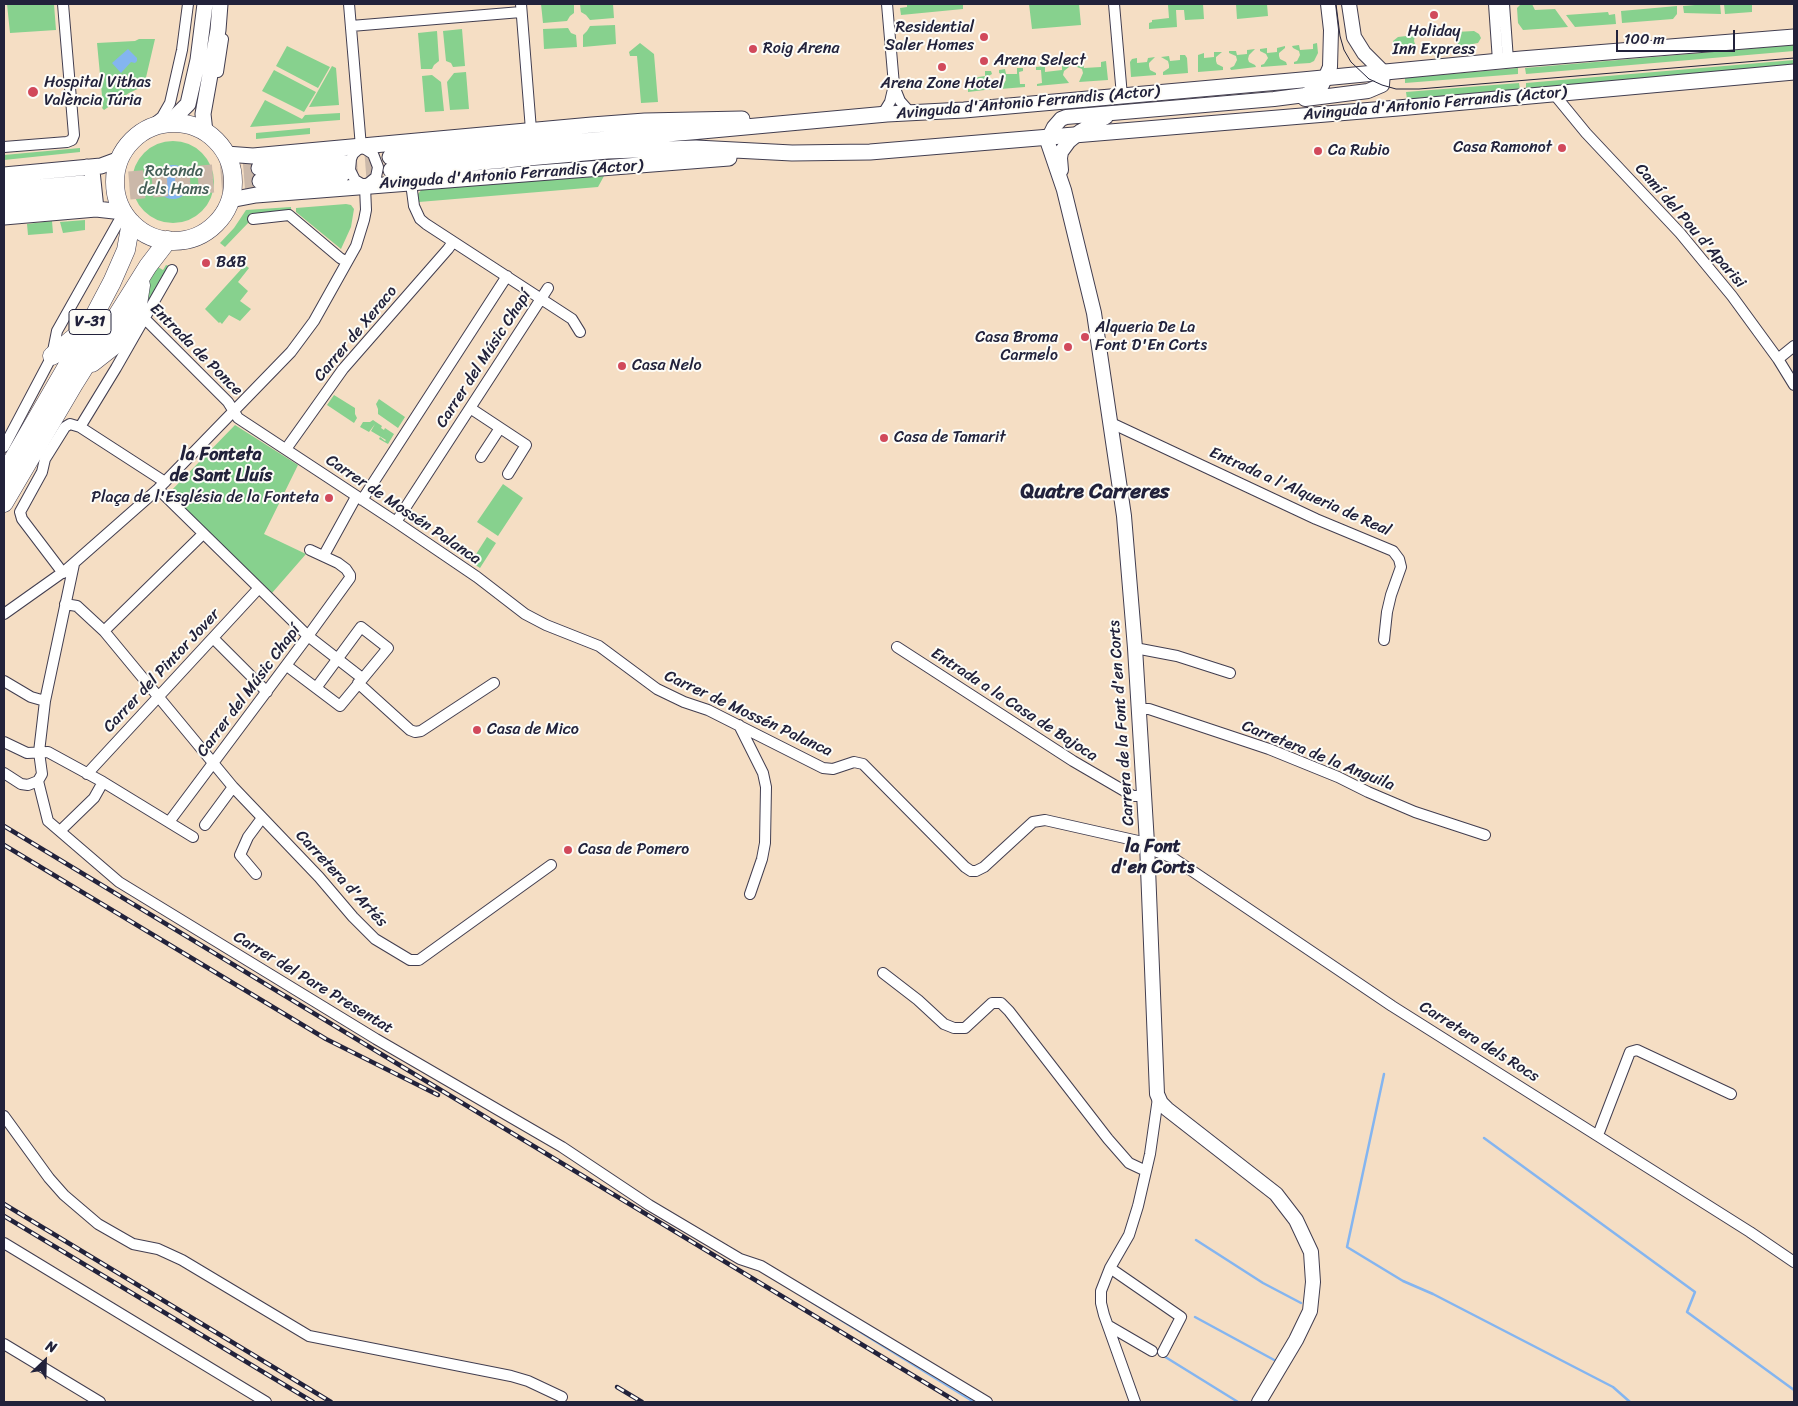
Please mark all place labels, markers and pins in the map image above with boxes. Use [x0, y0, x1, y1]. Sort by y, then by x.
marker: Holiday Inn Express [1428, 9, 1440, 21]
place label: Residential Saler Homes [885, 18, 974, 56]
place label: Holiday Inn Express [1393, 22, 1475, 60]
marker: Residential Saler Homes [978, 31, 990, 43]
place label: Roig Arena [763, 39, 839, 59]
marker: Roig Arena [747, 43, 759, 55]
place label: Arena Select [994, 51, 1086, 71]
marker: Arena Select [978, 55, 990, 67]
marker: Arena Zone Hotel [936, 61, 948, 73]
place label: Hospital Vithas València Túria [44, 73, 151, 111]
place label: Arena Zone Hotel [880, 74, 1004, 94]
marker: Hospital Vithas València Túria [26, 85, 40, 99]
place label: Casa Ramonot [1453, 138, 1552, 158]
place label: Ca Rubio [1328, 141, 1390, 161]
marker: Casa Ramonot [1556, 142, 1568, 154]
marker: Ca Rubio [1312, 145, 1324, 157]
place label: B&B [216, 253, 246, 273]
marker: B&B [200, 257, 212, 269]
place label: Alqueria De La Font D'En Corts [1095, 318, 1207, 356]
place label: Casa Broma Carmelo [975, 328, 1058, 366]
marker: Alqueria De La Font D'En Corts [1079, 331, 1091, 343]
marker: Casa Broma Carmelo [1062, 341, 1074, 353]
place label: Casa Nelo [632, 356, 702, 376]
marker: Casa Nelo [616, 360, 628, 372]
place label: Casa de Tamarit [894, 428, 1006, 448]
marker: Casa de Tamarit [878, 432, 890, 444]
place label: Plaça de l'Església de la Fonteta [91, 488, 319, 508]
marker: Plaça de l'Església de la Fonteta [323, 492, 335, 504]
place label: Casa de Mico [487, 720, 579, 740]
marker: Casa de Mico [471, 724, 483, 736]
place label: Casa de Pomero [578, 840, 689, 860]
marker: Casa de Pomero [562, 844, 574, 856]

